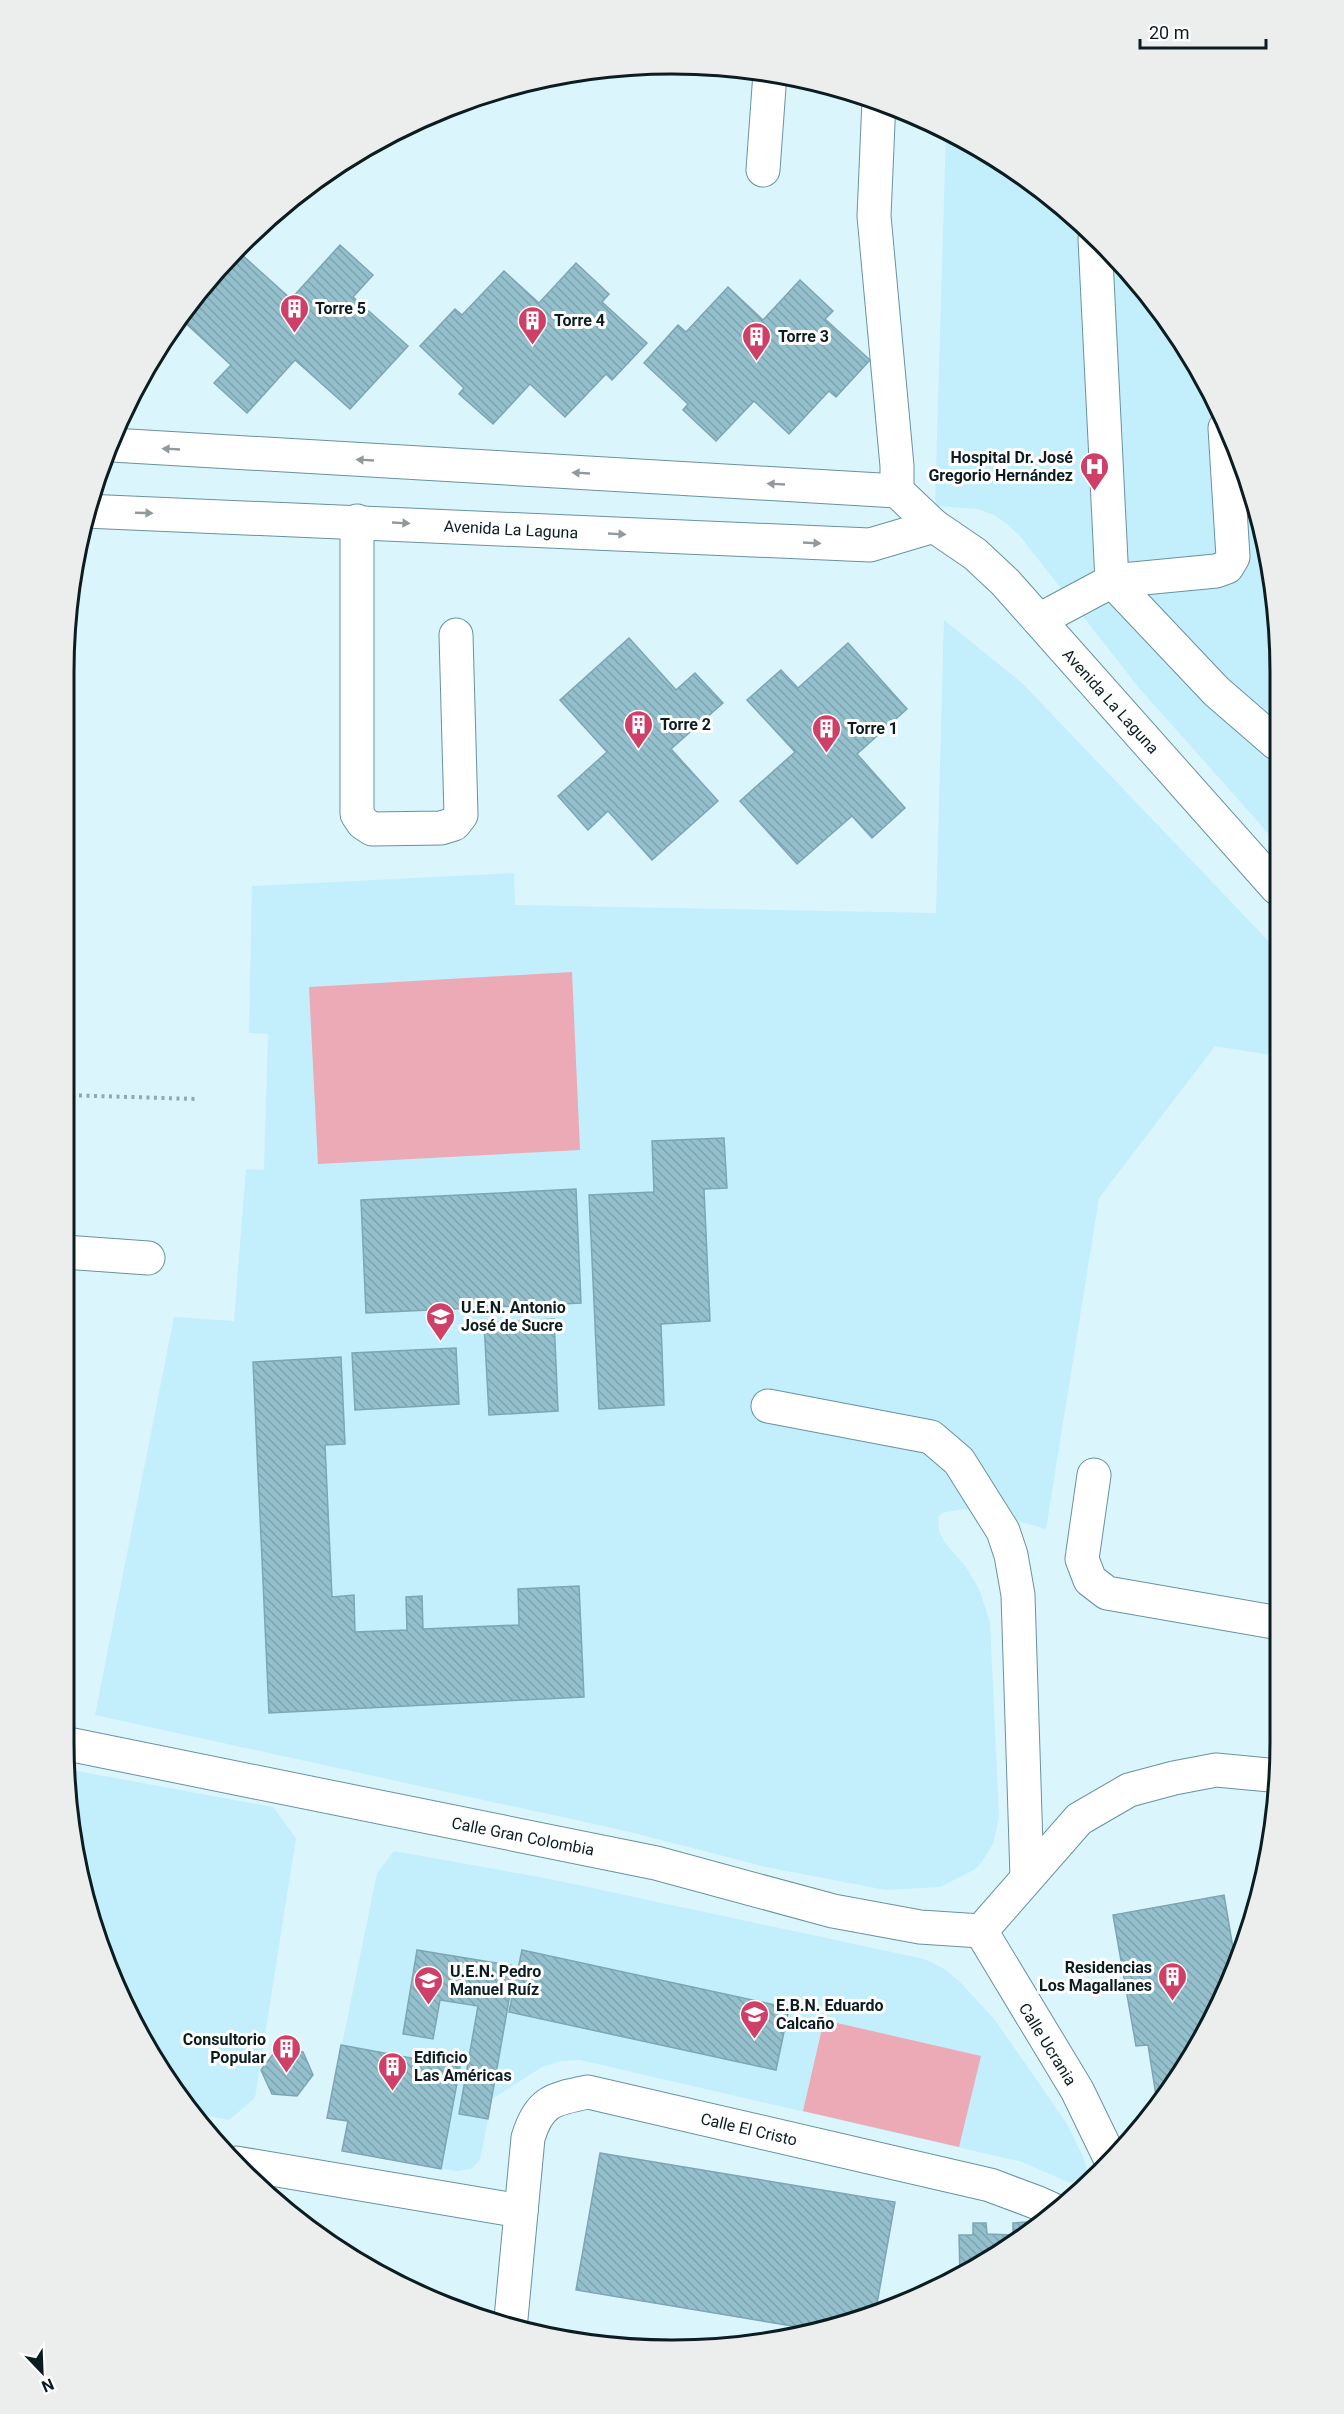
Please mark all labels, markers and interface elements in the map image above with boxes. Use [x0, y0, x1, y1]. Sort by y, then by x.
scale bar [1140, 12, 1266, 50]
text: 20 m [1149, 22, 1189, 43]
building icon: Torre 5 [278, 292, 310, 334]
place label: Torre 5 [315, 299, 366, 318]
building icon: Torre 4 [517, 304, 549, 346]
place label: Torre 4 [554, 311, 605, 330]
building icon: Torre 3 [741, 320, 773, 362]
place label: Torre 3 [778, 327, 829, 346]
one-way arrow [161, 444, 180, 453]
place label: Hospital Dr. José Gregorio Hernández [928, 448, 1073, 485]
hospital icon: Hospital Dr. José Gregorio Hernández [1078, 450, 1110, 492]
one-way arrow [356, 456, 375, 465]
one-way arrow [571, 468, 590, 478]
one-way arrow [766, 480, 785, 489]
one-way arrow [134, 509, 153, 518]
street label: Avenida La Laguna [443, 516, 579, 543]
one-way arrow [392, 519, 411, 528]
one-way arrow [608, 529, 627, 538]
one-way arrow [802, 538, 821, 547]
street label: Avenida La Laguna [1059, 645, 1163, 758]
building icon: Torre 2 [623, 708, 655, 750]
building icon: Torre 1 [810, 712, 842, 754]
place label: Torre 2 [660, 715, 711, 734]
place label: Torre 1 [847, 719, 898, 738]
place label: U.E.N. Antonio José de Sucre [461, 1298, 566, 1335]
school or university icon: U.E.N. Antonio José de Sucre [424, 1300, 456, 1342]
street label: Calle Gran Colombia [450, 1813, 596, 1860]
place label: Residencias Los Magallanes [1039, 1958, 1152, 1995]
building icon: Residencias Los Magallanes [1157, 1960, 1189, 2002]
place label: U.E.N. Pedro Manuel Ruíz [450, 1962, 541, 1999]
school or university icon: U.E.N. Pedro Manuel Ruíz [413, 1964, 445, 2006]
place label: E.B.N. Eduardo Calcaño [776, 1996, 884, 2033]
school or university icon: E.B.N. Eduardo Calcaño [739, 1998, 771, 2040]
street label: Calle Ucrania [1015, 2000, 1080, 2089]
place label: Consultorio Popular [183, 2030, 266, 2067]
building icon: Consultorio Popular [271, 2032, 303, 2074]
place label: Edificio Las Américas [414, 2048, 512, 2085]
building icon: Edificio Las Américas [377, 2050, 409, 2092]
street label: Calle El Cristo [699, 2109, 799, 2150]
north arrow [12, 2342, 72, 2402]
text: N [39, 2374, 57, 2396]

